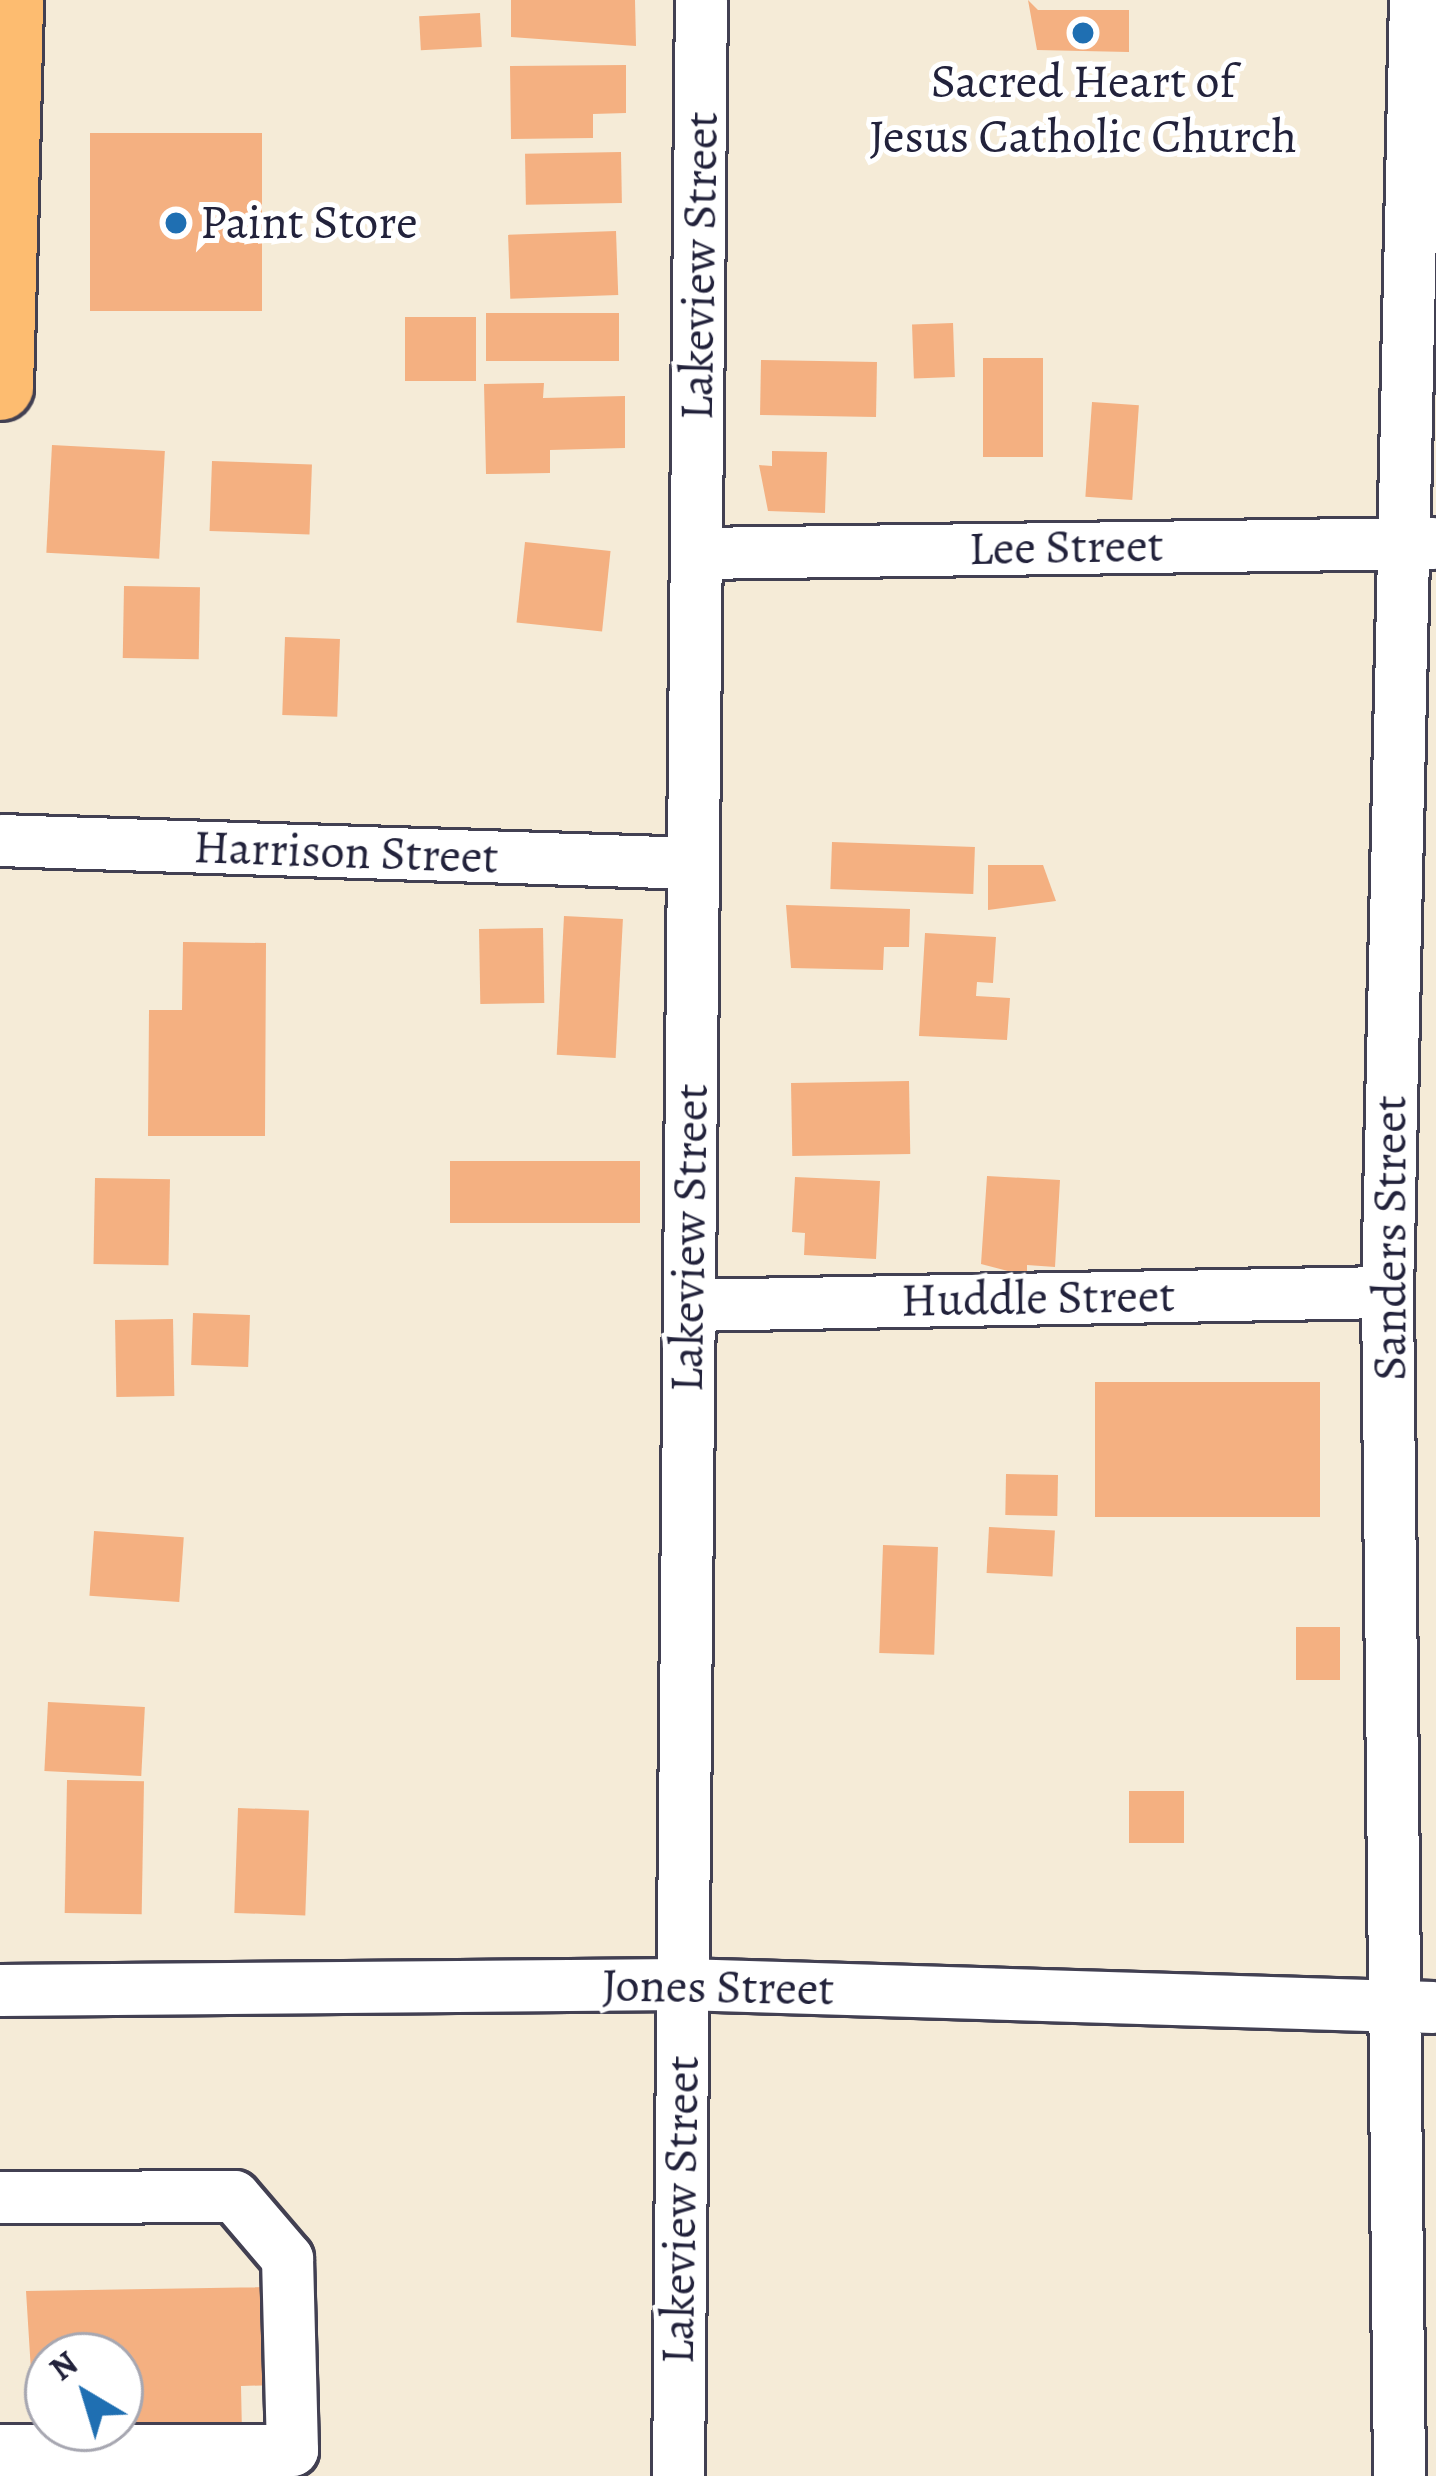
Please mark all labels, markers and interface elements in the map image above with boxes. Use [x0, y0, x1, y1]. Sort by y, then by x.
marker: Sacred Heart of Jesus Catholic Church [1070, 20, 1096, 46]
place label: Sacred Heart of Jesus Catholic Church [869, 52, 1297, 165]
street label: Lakeview Street [668, 111, 730, 421]
place label: Paint Store [200, 194, 418, 252]
marker: Paint Store [163, 210, 189, 236]
street label: Lee Street [968, 517, 1164, 577]
street label: Harrison Street [193, 818, 499, 886]
street label: Lakeview Street [658, 1083, 720, 1393]
street label: Sanders Street [1361, 1095, 1419, 1381]
street label: Huddle Street [900, 1267, 1176, 1329]
street label: Jones Street [601, 1956, 835, 2018]
street label: Lakeview Street [649, 2055, 711, 2365]
north arrow [24, 2332, 144, 2452]
text: N [40, 2340, 87, 2391]

